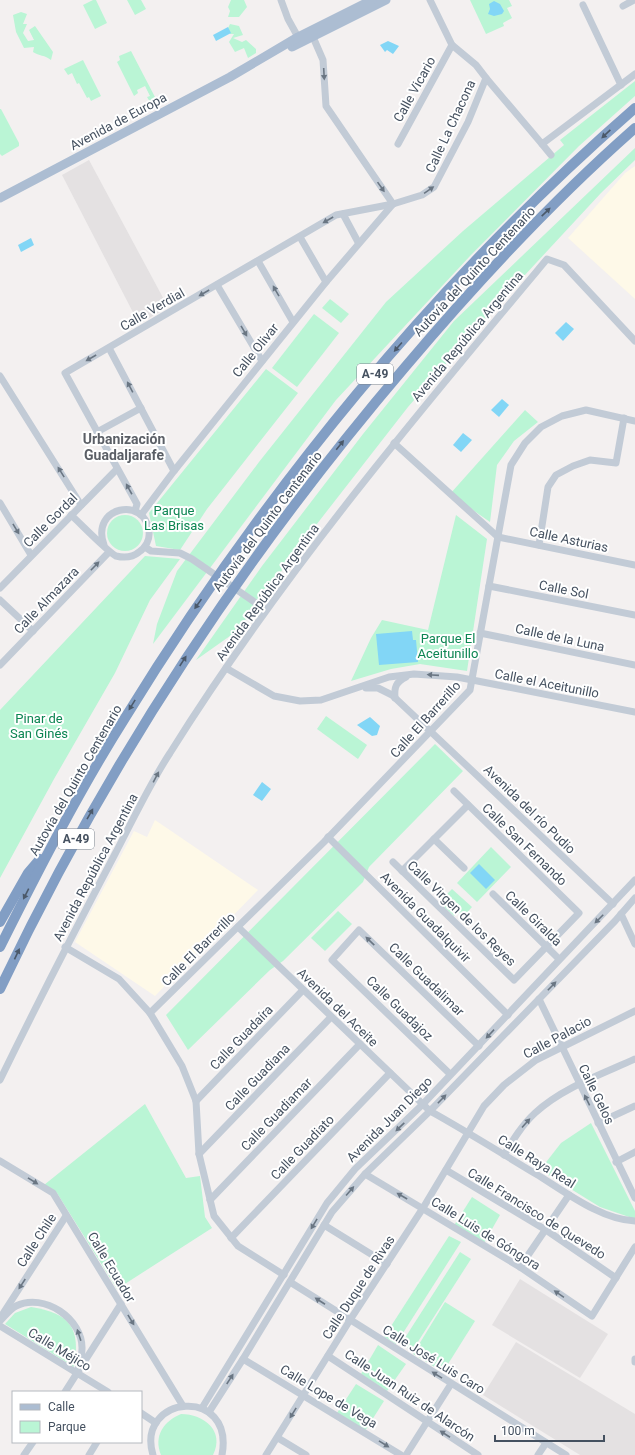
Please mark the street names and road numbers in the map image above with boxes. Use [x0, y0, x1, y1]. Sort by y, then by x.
street label: Calle Vicario [390, 54, 439, 124]
street label: Calle La Chacona [422, 78, 478, 175]
street label: Avenida de Europa [67, 90, 169, 153]
street label: Autovía del Quinto Centenario [410, 203, 538, 339]
street label: Avenida República Argentina [409, 268, 526, 404]
street label: Calle Verdial [117, 285, 187, 334]
street label: Calle Olivar [229, 320, 282, 380]
road number: A-49 [357, 364, 393, 384]
street label: Autovía del Quinto Centenario [210, 448, 325, 594]
street label: Calle Gordal [20, 490, 80, 550]
street label: Avenida República Argentina [213, 521, 322, 664]
street label: Calle Asturias [528, 524, 610, 555]
street label: Calle Almazara [11, 564, 82, 637]
street label: Calle Sol [538, 577, 590, 602]
street label: Calle de la Luna [514, 621, 606, 654]
street label: Calle el Aceitunillo [493, 666, 600, 701]
street label: Calle El Barrerillo [387, 678, 464, 761]
street label: Autovía del Quinto Centenario [26, 702, 125, 858]
street label: Avenida del río Pudio [481, 762, 579, 857]
street label: Avenida República Argentina [50, 791, 141, 944]
street label: Calle San Fernando [479, 800, 570, 889]
road number: A-49 [58, 829, 94, 849]
street label: Calle Virgen de los Reyes [404, 858, 519, 969]
street label: Avenida Guadalquivir [377, 869, 474, 966]
street label: Calle Giralda [502, 888, 565, 949]
street label: Calle El Barrerillo [158, 909, 238, 989]
street label: Calle Guadalimar [386, 940, 468, 1019]
street label: Avenida del Aceite [294, 965, 381, 1050]
street label: Calle Guadajoz [363, 973, 436, 1044]
street label: Calle Guadaíra [207, 1002, 276, 1073]
street label: Calle Palacio [521, 1013, 594, 1062]
street label: Calle Guadiana [222, 1041, 293, 1114]
street label: Calle Gelos [576, 1062, 618, 1127]
street label: Calle Guadiamar [238, 1074, 315, 1154]
street label: Avenida Juan Diego [344, 1074, 435, 1165]
street label: Calle Guadiato [268, 1112, 337, 1183]
street label: Calle Raya Real [495, 1132, 578, 1191]
street label: Calle Francisco de Quevedo [465, 1165, 608, 1262]
street label: Calle Luis de Góngora [428, 1194, 543, 1273]
street label: Calle Chile [14, 1211, 59, 1270]
street label: Calle Ecuador [85, 1229, 139, 1306]
street label: Calle Duque de Rivas [319, 1232, 398, 1342]
street label: Calle José Luis Caro [380, 1322, 488, 1397]
street label: Calle Méjico [26, 1325, 94, 1374]
street label: Calle Juan Ruiz de Alarcón [342, 1346, 478, 1445]
street label: Calle Lope de Vega [278, 1362, 380, 1431]

